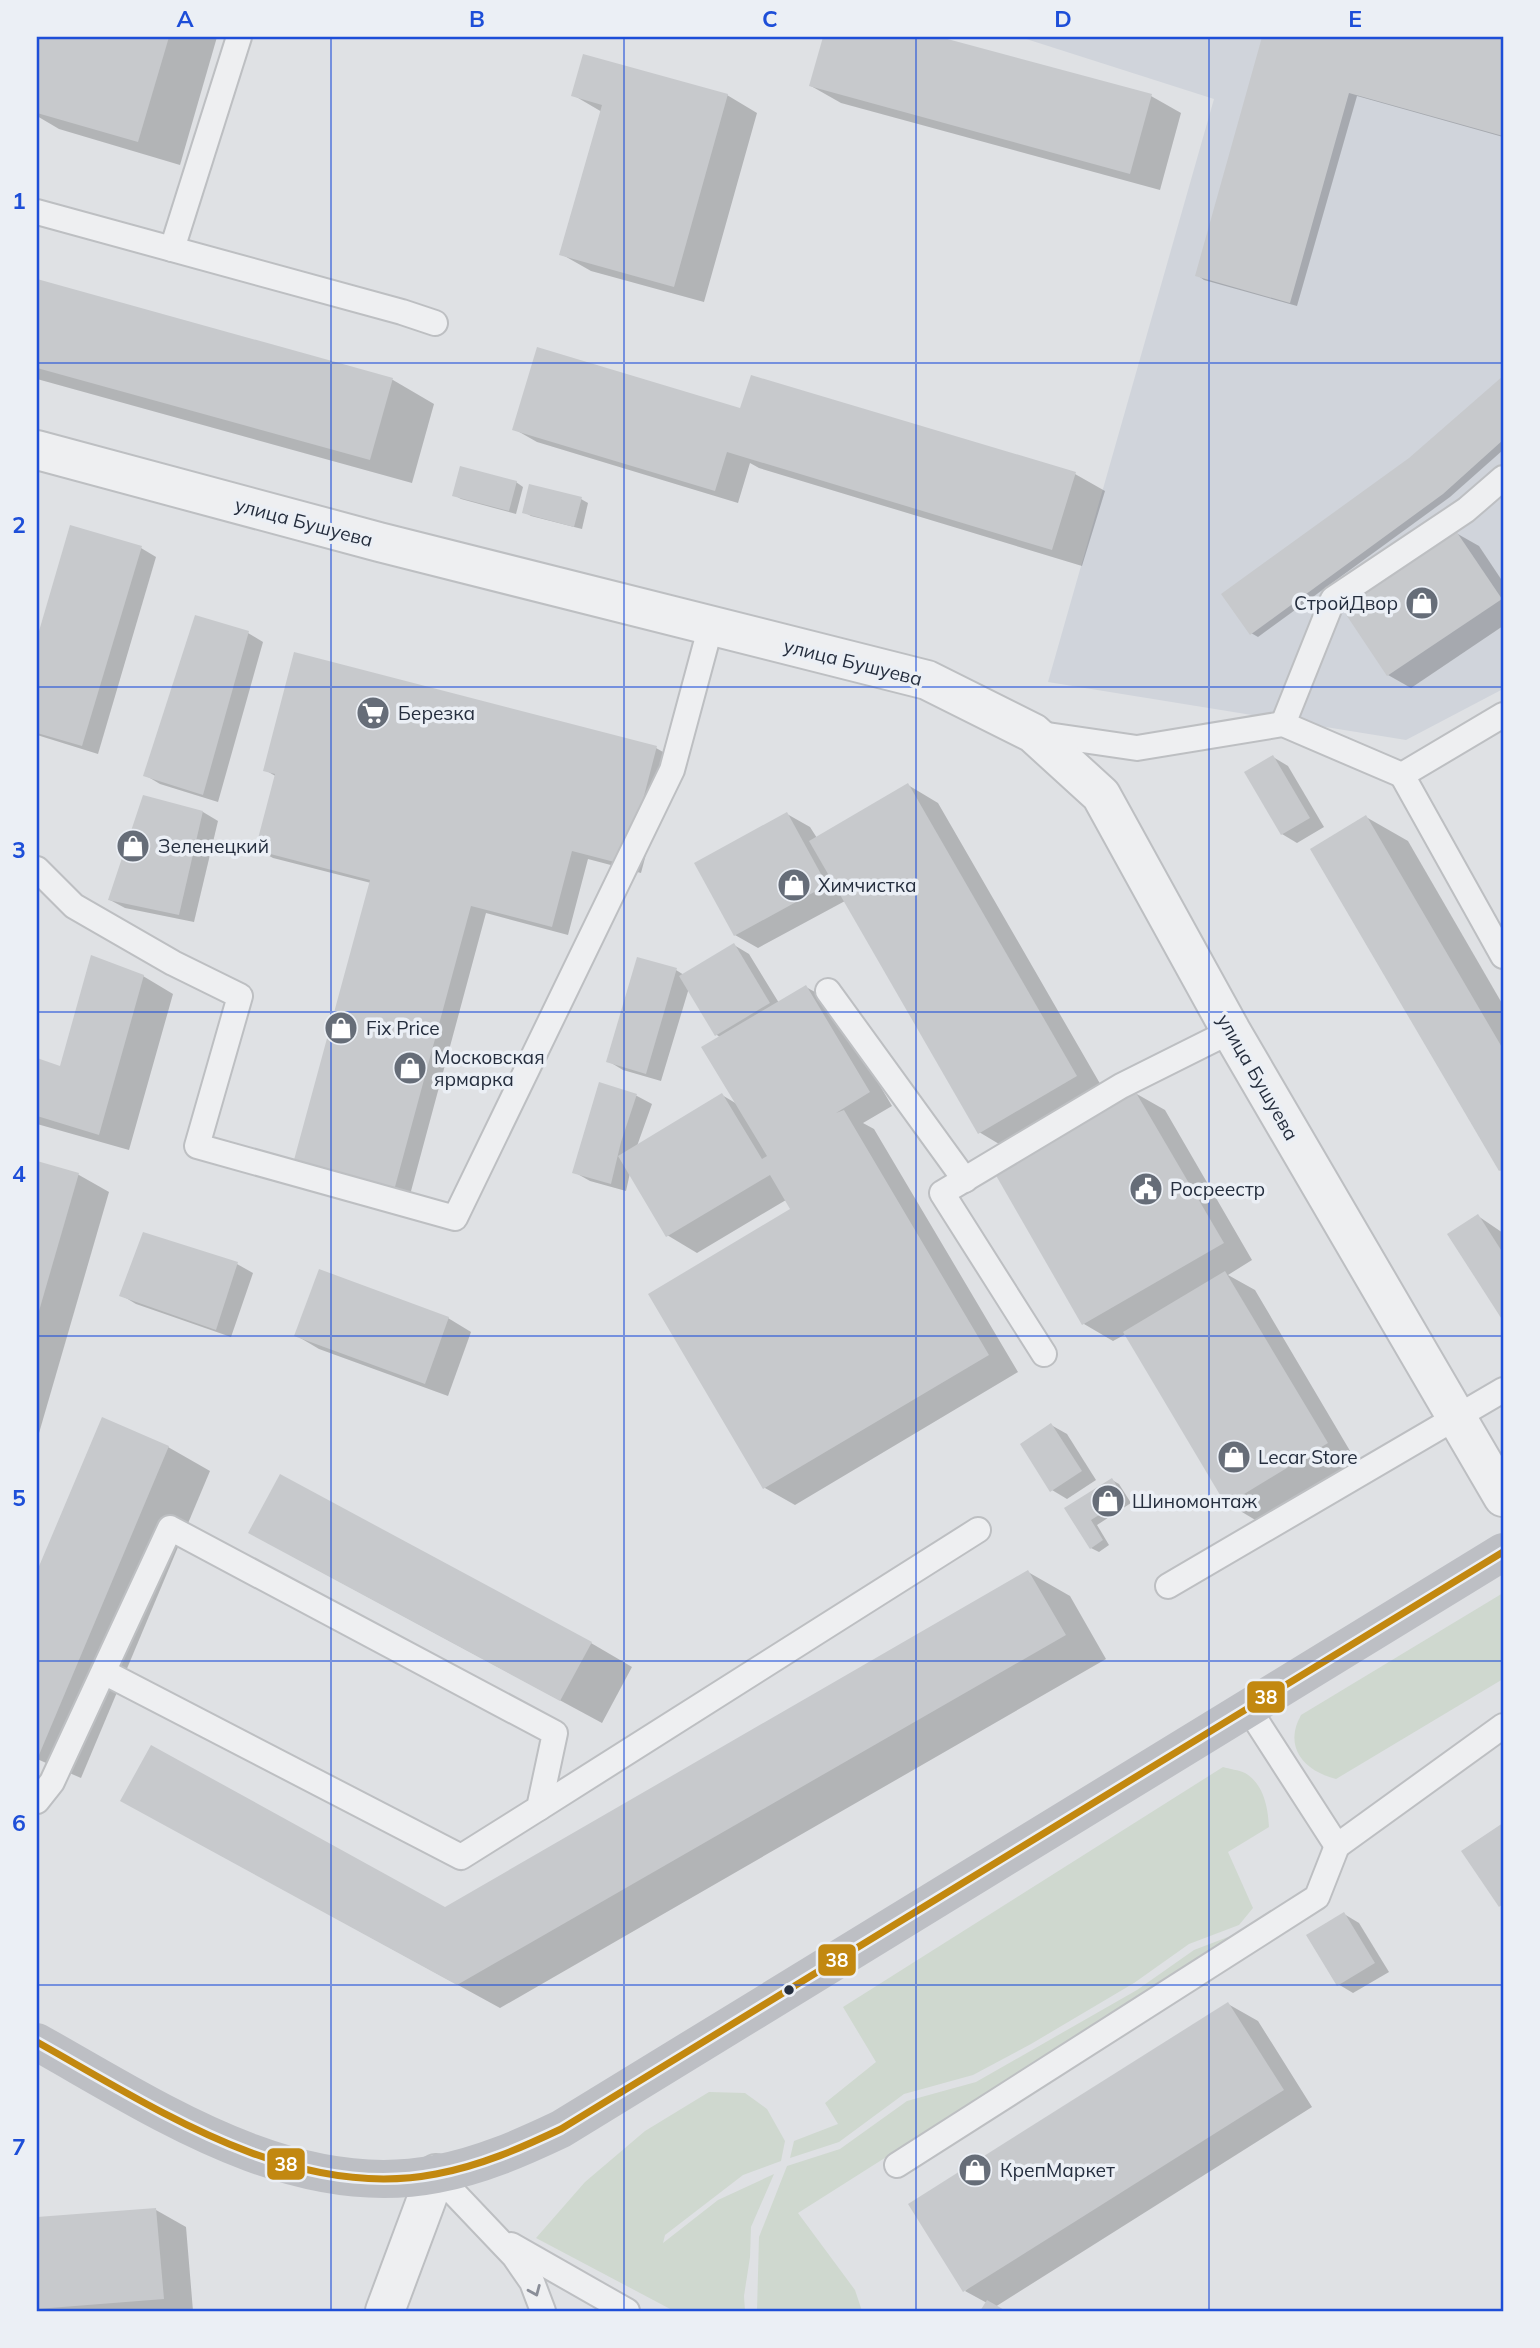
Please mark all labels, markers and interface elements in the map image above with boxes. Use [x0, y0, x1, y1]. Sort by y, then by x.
text: A [176, 4, 194, 33]
text: B [469, 4, 485, 33]
text: C [762, 4, 778, 33]
text: D [1054, 4, 1072, 33]
text: E [1348, 4, 1362, 33]
text: 1 [12, 186, 26, 215]
street label: улица Бушуева [232, 492, 376, 552]
text: 2 [12, 510, 26, 539]
shop icon: СтройДвор [1403, 584, 1441, 622]
place label: СтройДвор [1294, 591, 1398, 615]
street label: улица Бушуева [781, 633, 925, 691]
supermarket icon: Березка [354, 694, 392, 732]
place label: Березка [398, 701, 475, 725]
shop icon: Зеленецкий [114, 827, 152, 865]
place label: Зеленецкий [158, 834, 269, 858]
text: 3 [12, 835, 26, 864]
shop icon: Химчистка [775, 866, 813, 904]
place label: Химчистка [818, 873, 917, 897]
shop icon: Fix Price [322, 1009, 360, 1047]
street label: улица Бушуева [1212, 1010, 1304, 1144]
place label: Fix Price [366, 1016, 439, 1040]
place label: Московская ярмарка [434, 1045, 545, 1091]
shop icon: Московская ярмарка [391, 1049, 429, 1087]
text: 4 [12, 1159, 26, 1188]
public building icon: Росреестр [1127, 1170, 1165, 1208]
place label: Росреестр [1170, 1177, 1265, 1201]
shop icon: Lecar Store [1215, 1438, 1253, 1476]
place label: Lecar Store [1258, 1445, 1358, 1469]
shop icon: Шиномонтаж [1089, 1482, 1127, 1520]
text: 5 [12, 1483, 26, 1512]
place label: Шиномонтаж [1132, 1489, 1258, 1513]
line badge: 38 [1246, 1680, 1286, 1714]
text: 38 [1255, 1685, 1277, 1709]
text: 6 [12, 1808, 26, 1837]
line badge: 38 [817, 1943, 857, 1977]
text: 38 [826, 1948, 848, 1972]
unlabelled marker [782, 1983, 796, 1997]
text: 7 [12, 2132, 26, 2161]
line badge: 38 [266, 2147, 306, 2181]
shop icon: КрепМаркет [956, 2151, 994, 2189]
text: 38 [275, 2152, 297, 2176]
place label: КрепМаркет [1000, 2158, 1115, 2182]
one-way arrow [526, 2284, 540, 2296]

